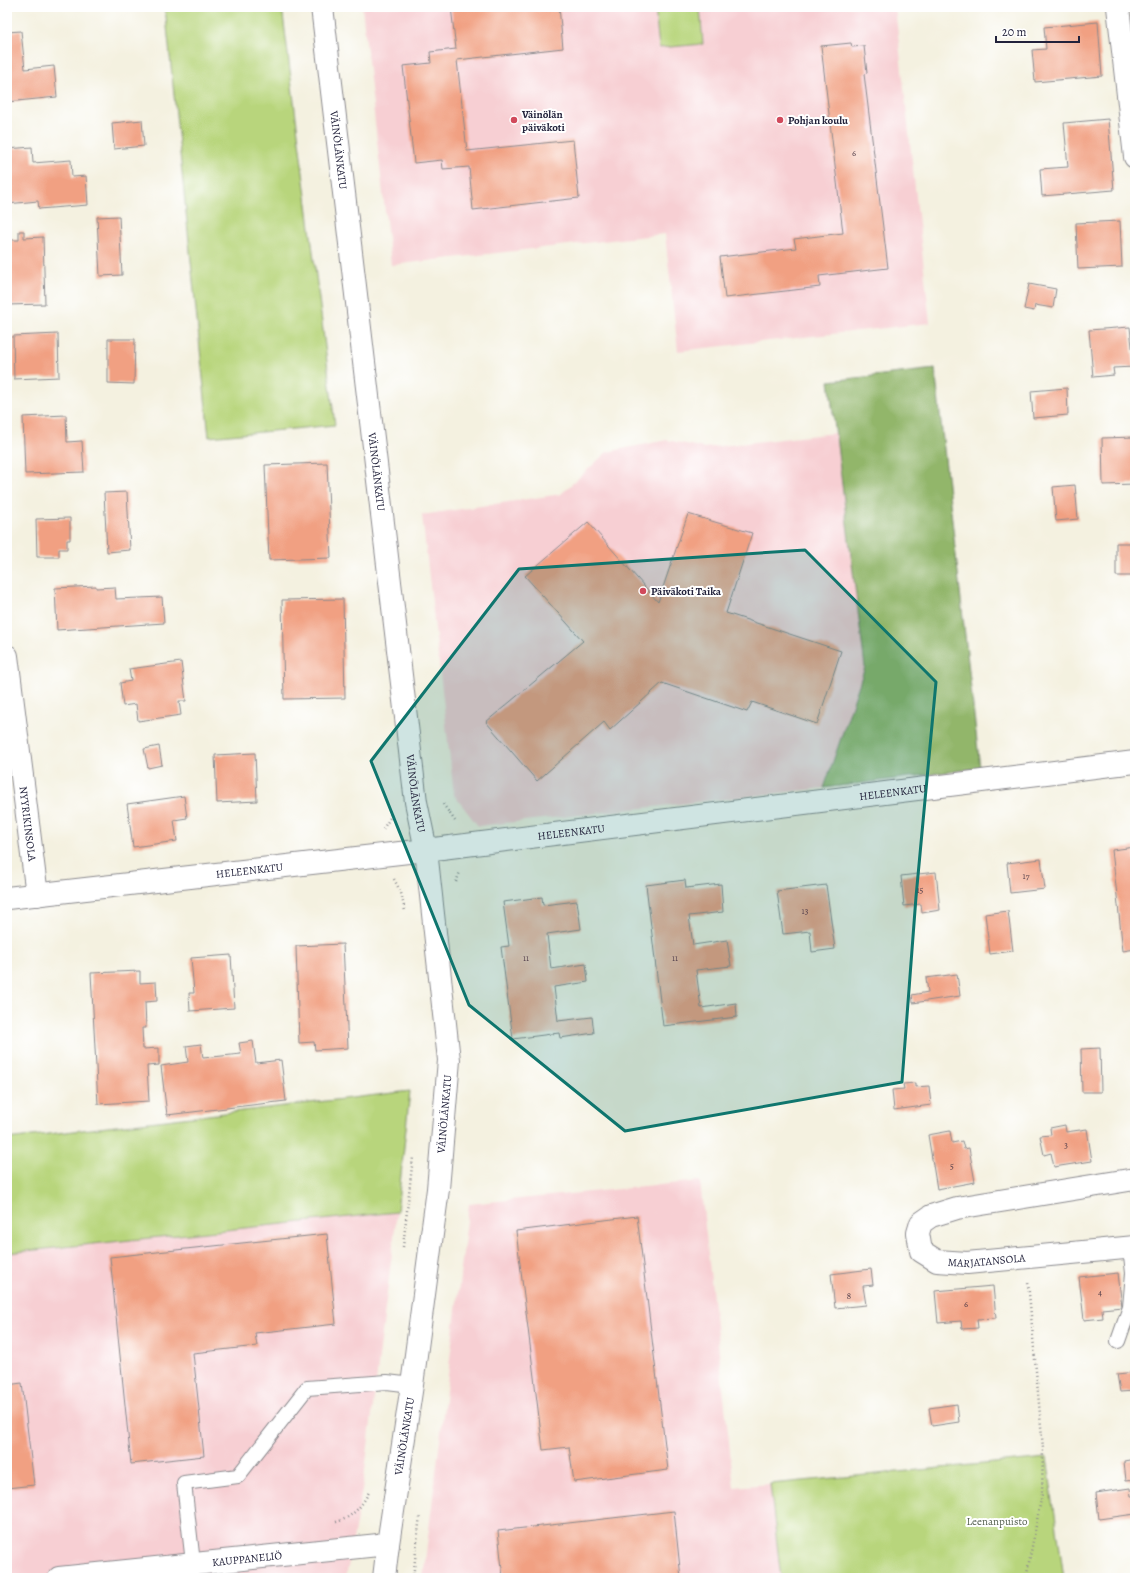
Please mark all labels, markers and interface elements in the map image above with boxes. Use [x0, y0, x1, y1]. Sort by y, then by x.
scale bar [996, 18, 1079, 44]
text: 20 m [1002, 24, 1026, 40]
place label: Väinölän päiväkoti [521, 107, 565, 135]
street label: VÄINÖLÄNKATU [326, 109, 351, 191]
place label: Pohjan koulu [788, 113, 849, 128]
marker: Väinölän päiväkoti [509, 115, 519, 125]
marker: Pohjan koulu [775, 115, 785, 125]
house number: 6 [852, 147, 856, 159]
street label: VÄINÖLÄNKATU [364, 431, 389, 512]
place label: Päiväkoti Taika [651, 584, 722, 599]
marker: Päiväkoti Taika [638, 586, 648, 596]
street label: VÄINÖLÄNKATU [402, 753, 429, 834]
street label: HELEENKATU [858, 781, 928, 804]
street label: NYYRIKINSOLA [15, 785, 40, 863]
street label: HELEENKATU [537, 821, 606, 844]
street label: HELEENKATU [215, 859, 284, 882]
house number: 17 [1023, 870, 1030, 882]
house number: 15 [917, 884, 924, 896]
house number: 13 [802, 905, 809, 917]
house number: 11 [523, 952, 529, 964]
house number: 11 [672, 952, 678, 964]
street label: VÄINÖLÄNKATU [434, 1074, 455, 1155]
house number: 3 [1064, 1139, 1068, 1151]
house number: 5 [950, 1160, 954, 1172]
street label: MARJATANSOLA [947, 1250, 1027, 1271]
house number: 4 [1098, 1286, 1102, 1298]
house number: 8 [847, 1290, 851, 1302]
house number: 6 [964, 1298, 968, 1310]
street label: VÄINÖLÄNKATU [391, 1396, 418, 1477]
park label: Leenanpuisto [966, 1514, 1028, 1529]
street label: KAUPPANELIÖ [211, 1548, 283, 1570]

